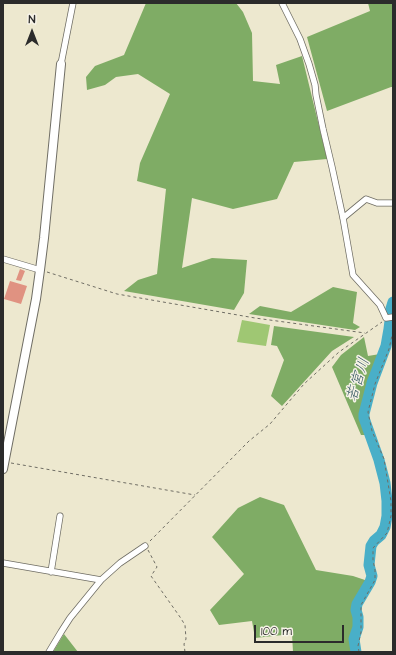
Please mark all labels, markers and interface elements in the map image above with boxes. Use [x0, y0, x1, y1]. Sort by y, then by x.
north arrow [12, 12, 52, 52]
text: N [29, 12, 35, 27]
water label: 若宮川 [343, 356, 375, 404]
scale bar [256, 617, 346, 643]
text: 100 m [261, 623, 292, 640]

